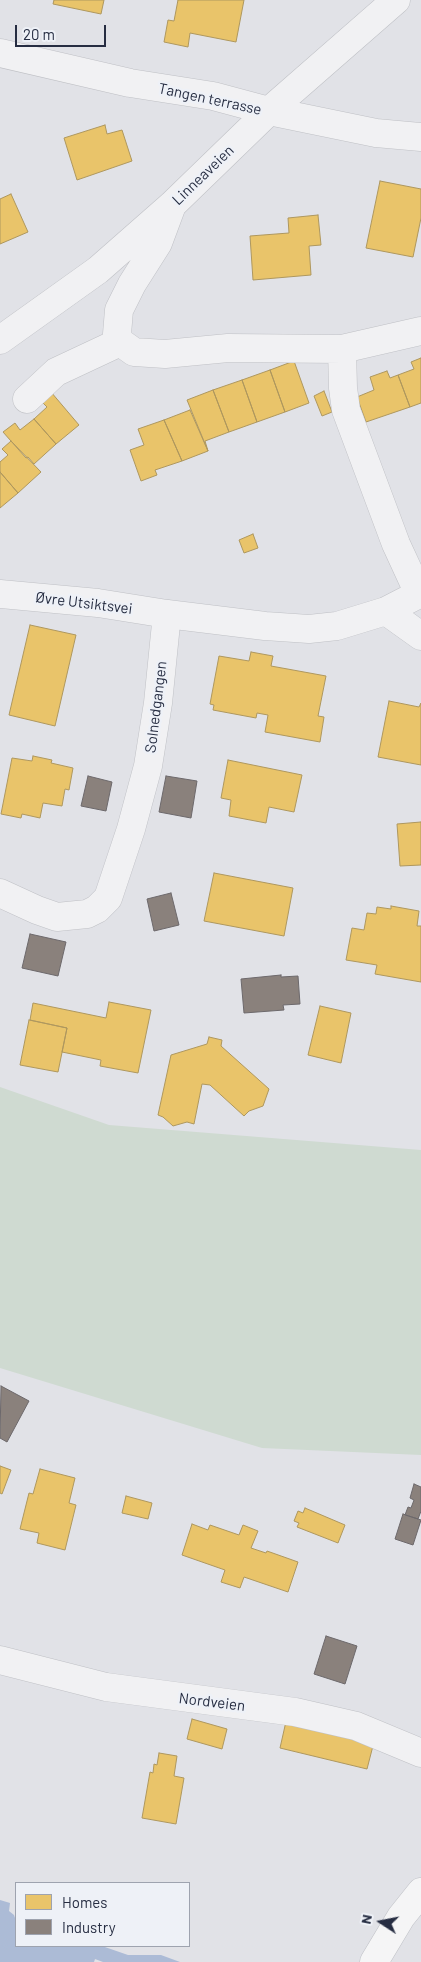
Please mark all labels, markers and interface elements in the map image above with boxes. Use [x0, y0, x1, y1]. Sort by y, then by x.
scale bar [18, 15, 109, 47]
text: 20 m [23, 25, 55, 43]
street label: Tangen terrasse [157, 79, 263, 119]
street label: Linneaveien [168, 141, 238, 209]
street label: Øvre Utsiktsvei [35, 588, 133, 618]
street label: Solnedgangen [141, 660, 171, 754]
street label: Nordveien [178, 1689, 246, 1715]
legend [15, 1882, 190, 1947]
text: Homes [62, 1893, 107, 1911]
north arrow [356, 1897, 406, 1947]
text: N [357, 1913, 375, 1925]
text: Industry [62, 1918, 116, 1936]

